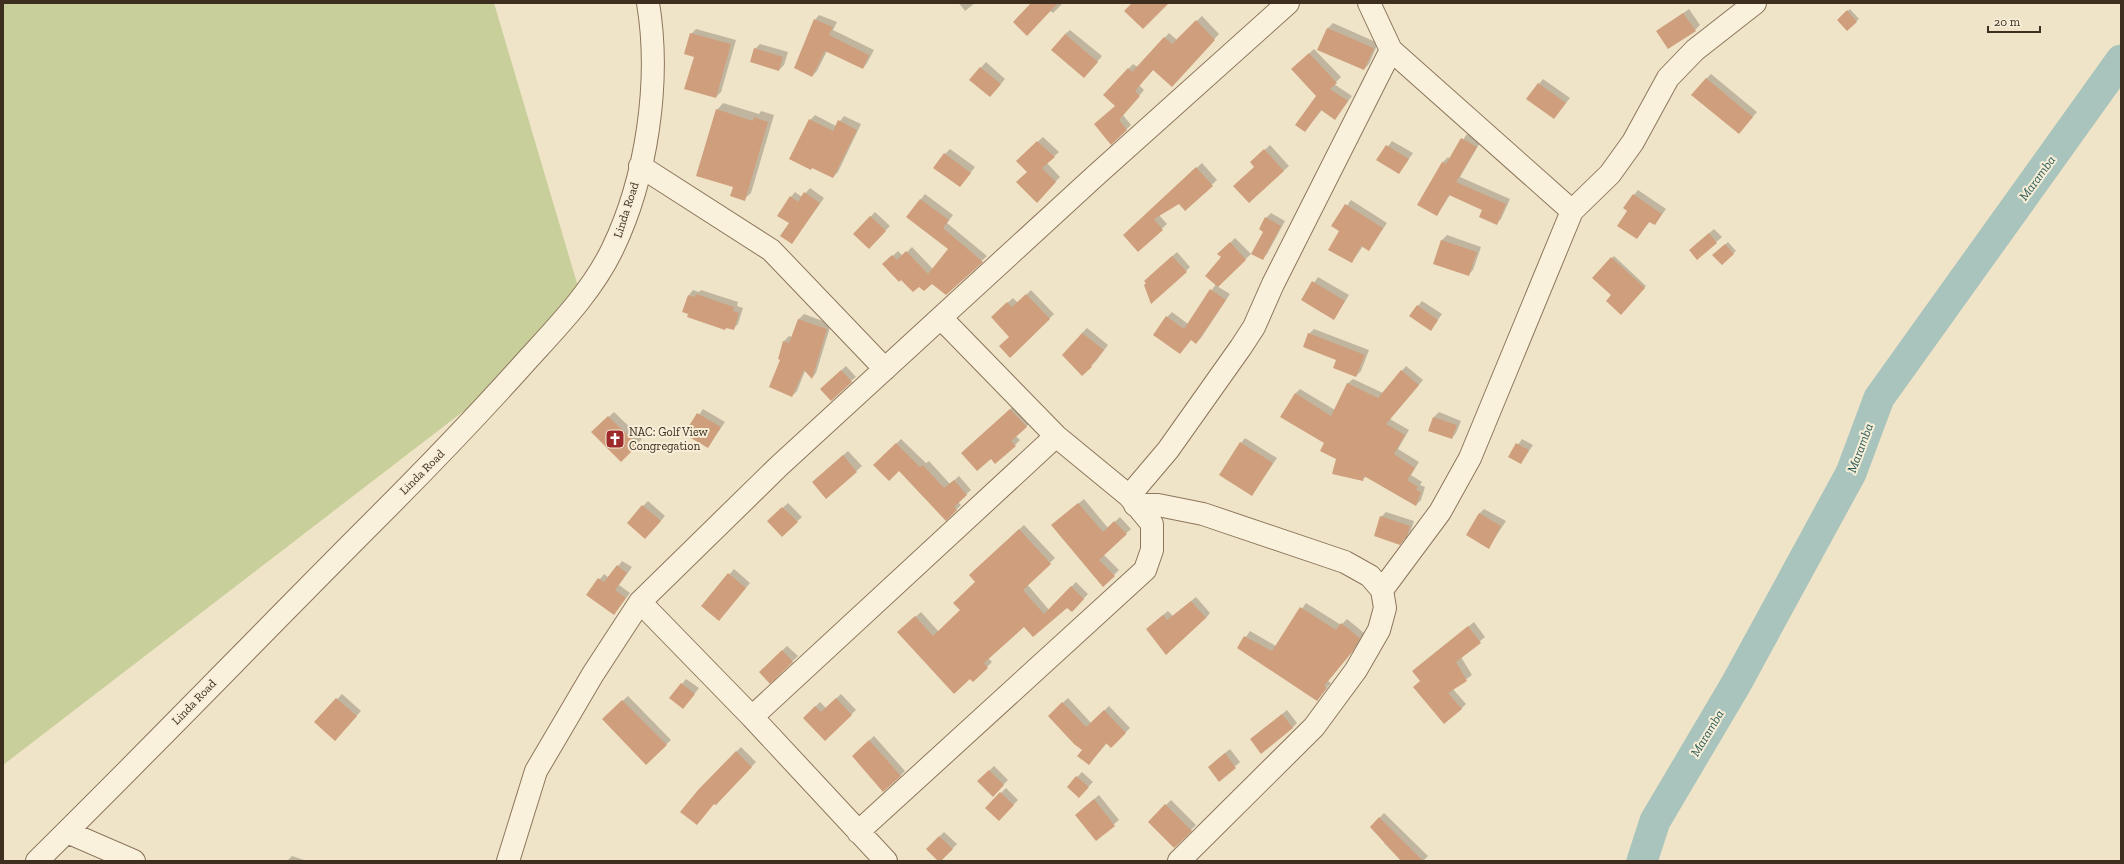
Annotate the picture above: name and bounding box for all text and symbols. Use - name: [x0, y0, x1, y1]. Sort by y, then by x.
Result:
- scale bar: [1988, 8, 2040, 34]
- text: 20 m: [1994, 15, 2021, 29]
- water label: Maramba: [2016, 153, 2058, 203]
- street label: Linda Road: [610, 180, 642, 240]
- water label: Maramba: [1844, 421, 1876, 475]
- place label: NAC: Golf View Congregation: [629, 425, 708, 453]
- church icon: NAC: Golf View Congregation: [604, 428, 626, 450]
- street label: Linda Road: [397, 446, 448, 497]
- street label: Linda Road: [169, 676, 219, 728]
- water label: Maramba: [1687, 707, 1727, 759]

